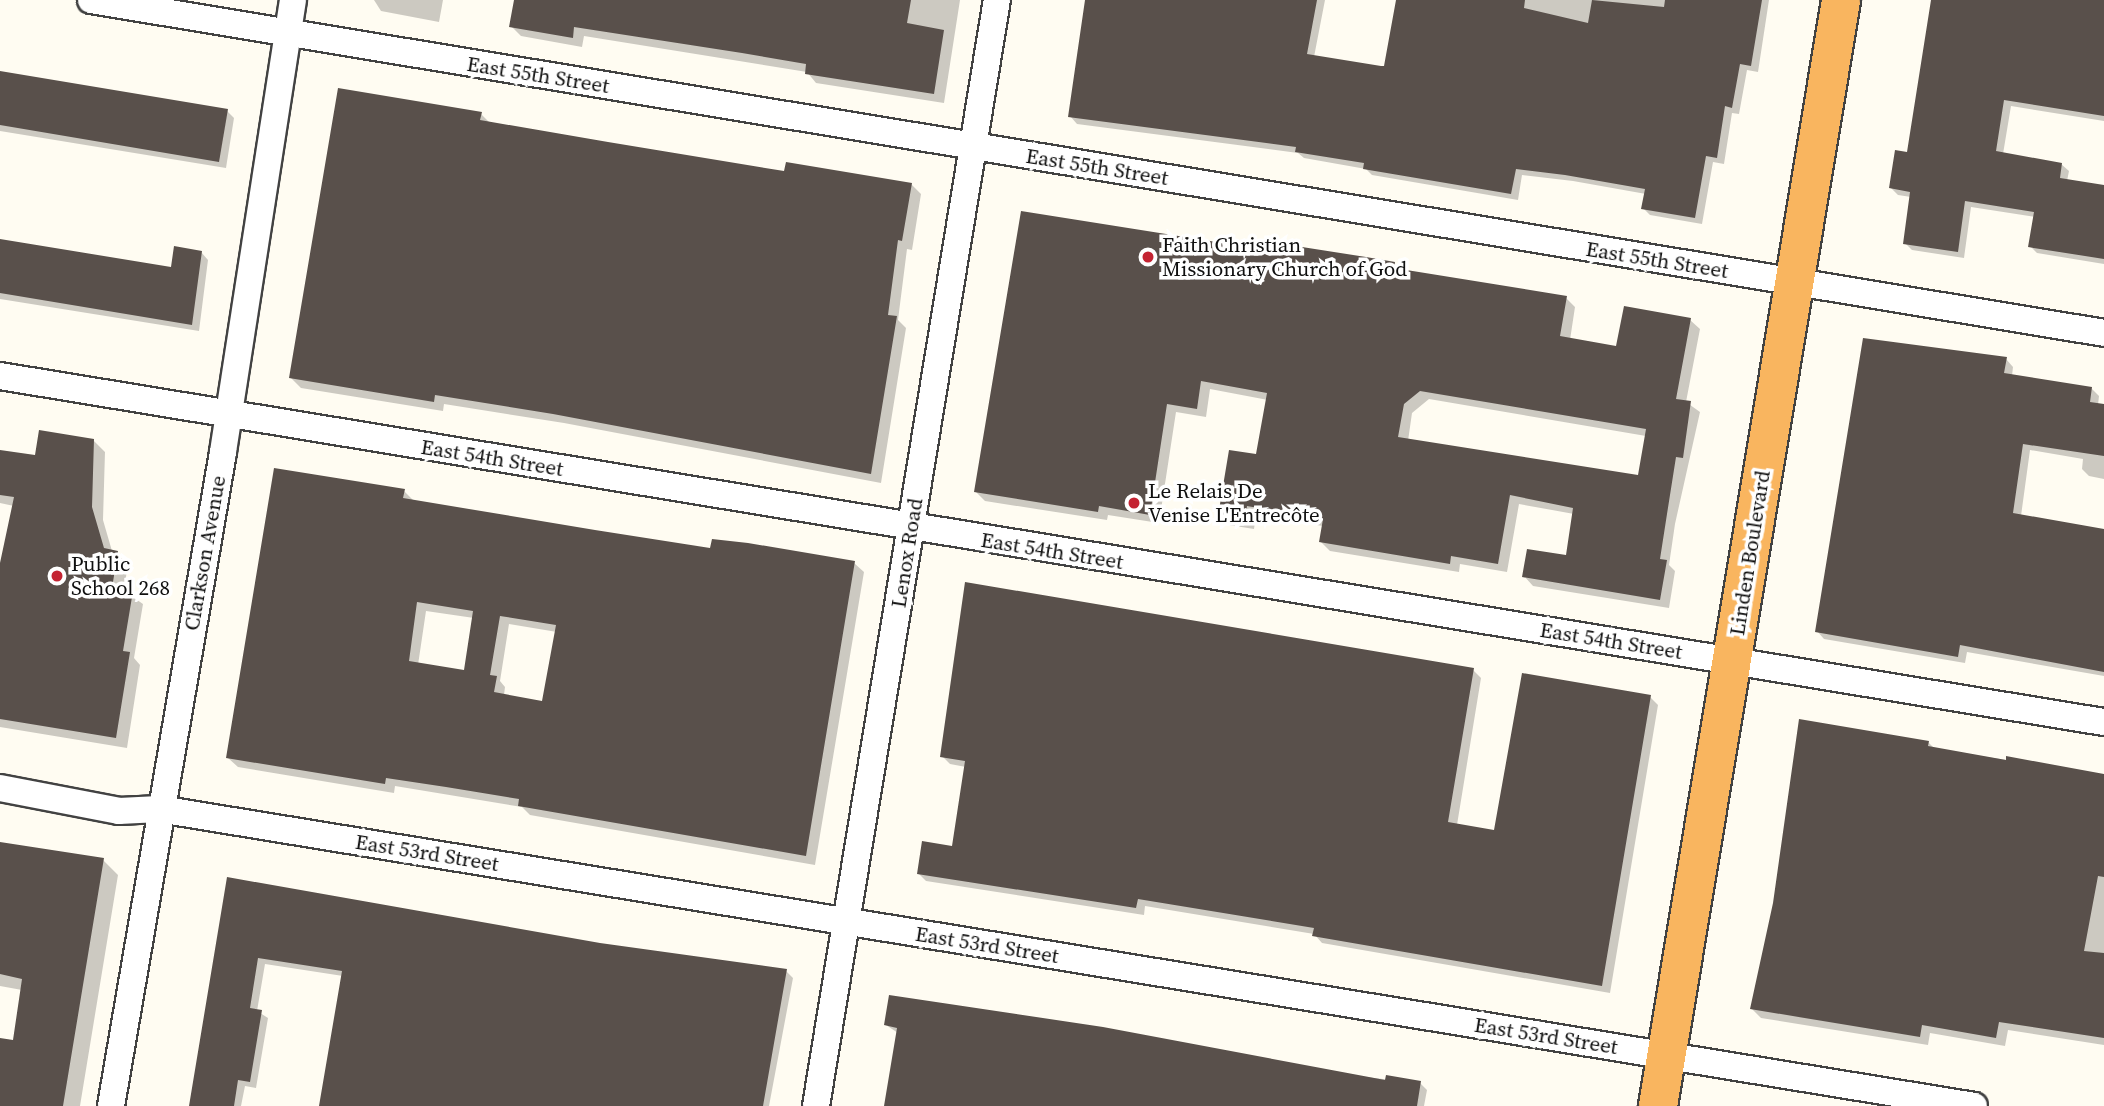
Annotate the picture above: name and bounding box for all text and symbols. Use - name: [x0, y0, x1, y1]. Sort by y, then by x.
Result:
- street label: East 55th Street: [465, 51, 611, 99]
- street label: East 55th Street: [1024, 143, 1170, 191]
- place label: Faith Christian Missionary Church of God: [1162, 232, 1407, 282]
- street label: East 55th Street: [1584, 236, 1730, 284]
- marker: Faith Christian Missionary Church of God: [1140, 249, 1156, 265]
- street label: East 54th Street: [419, 434, 565, 482]
- street label: Linden Boulevard: [1725, 469, 1775, 637]
- street label: Clarkson Avenue: [179, 473, 231, 633]
- place label: Le Relais De Venise L'Entrecôte: [1148, 478, 1320, 528]
- marker: Le Relais De Venise L'Entrecôte: [1126, 495, 1142, 511]
- street label: Lenox Road: [886, 496, 928, 610]
- street label: East 54th Street: [979, 527, 1125, 575]
- place label: Public School 268: [71, 551, 170, 601]
- marker: Public School 268: [49, 568, 65, 584]
- street label: East 54th Street: [1538, 617, 1684, 665]
- street label: East 53rd Street: [353, 829, 501, 877]
- street label: East 53rd Street: [913, 921, 1061, 969]
- street label: East 53rd Street: [1472, 1012, 1620, 1060]

